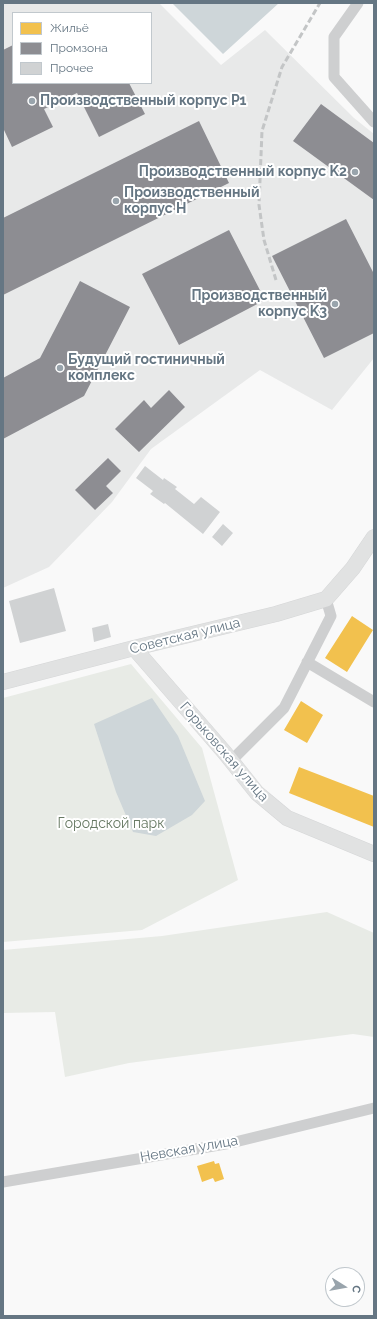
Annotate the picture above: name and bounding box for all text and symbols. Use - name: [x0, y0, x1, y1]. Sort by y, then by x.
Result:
- legend: [12, 12, 152, 84]
- text: Жильё: [50, 21, 89, 35]
- text: Промзона: [50, 41, 108, 55]
- text: Прочее: [50, 61, 93, 75]
- place label: Производственный корпус P1: [40, 93, 247, 109]
- marker: Производственный корпус P1: [27, 96, 37, 106]
- place label: Производственный корпус K2: [139, 164, 347, 180]
- marker: Производственный корпус K2: [350, 167, 360, 177]
- place label: Производственный корпус H: [124, 185, 260, 218]
- marker: Производственный корпус H: [111, 196, 121, 206]
- place label: Производственный корпус K3: [191, 288, 327, 320]
- marker: Производственный корпус K3: [330, 299, 340, 309]
- place label: Будущий гостиничный комплекс: [68, 352, 225, 384]
- marker: Будущий гостиничный комплекс: [55, 363, 65, 373]
- street label: Советская улица: [128, 614, 242, 658]
- street label: Горьковская улица: [176, 699, 272, 805]
- park label: Городской парк: [58, 816, 164, 832]
- street label: Невская улица: [139, 1132, 239, 1166]
- north arrow: [325, 1267, 365, 1307]
- text: С: [349, 1284, 363, 1294]

